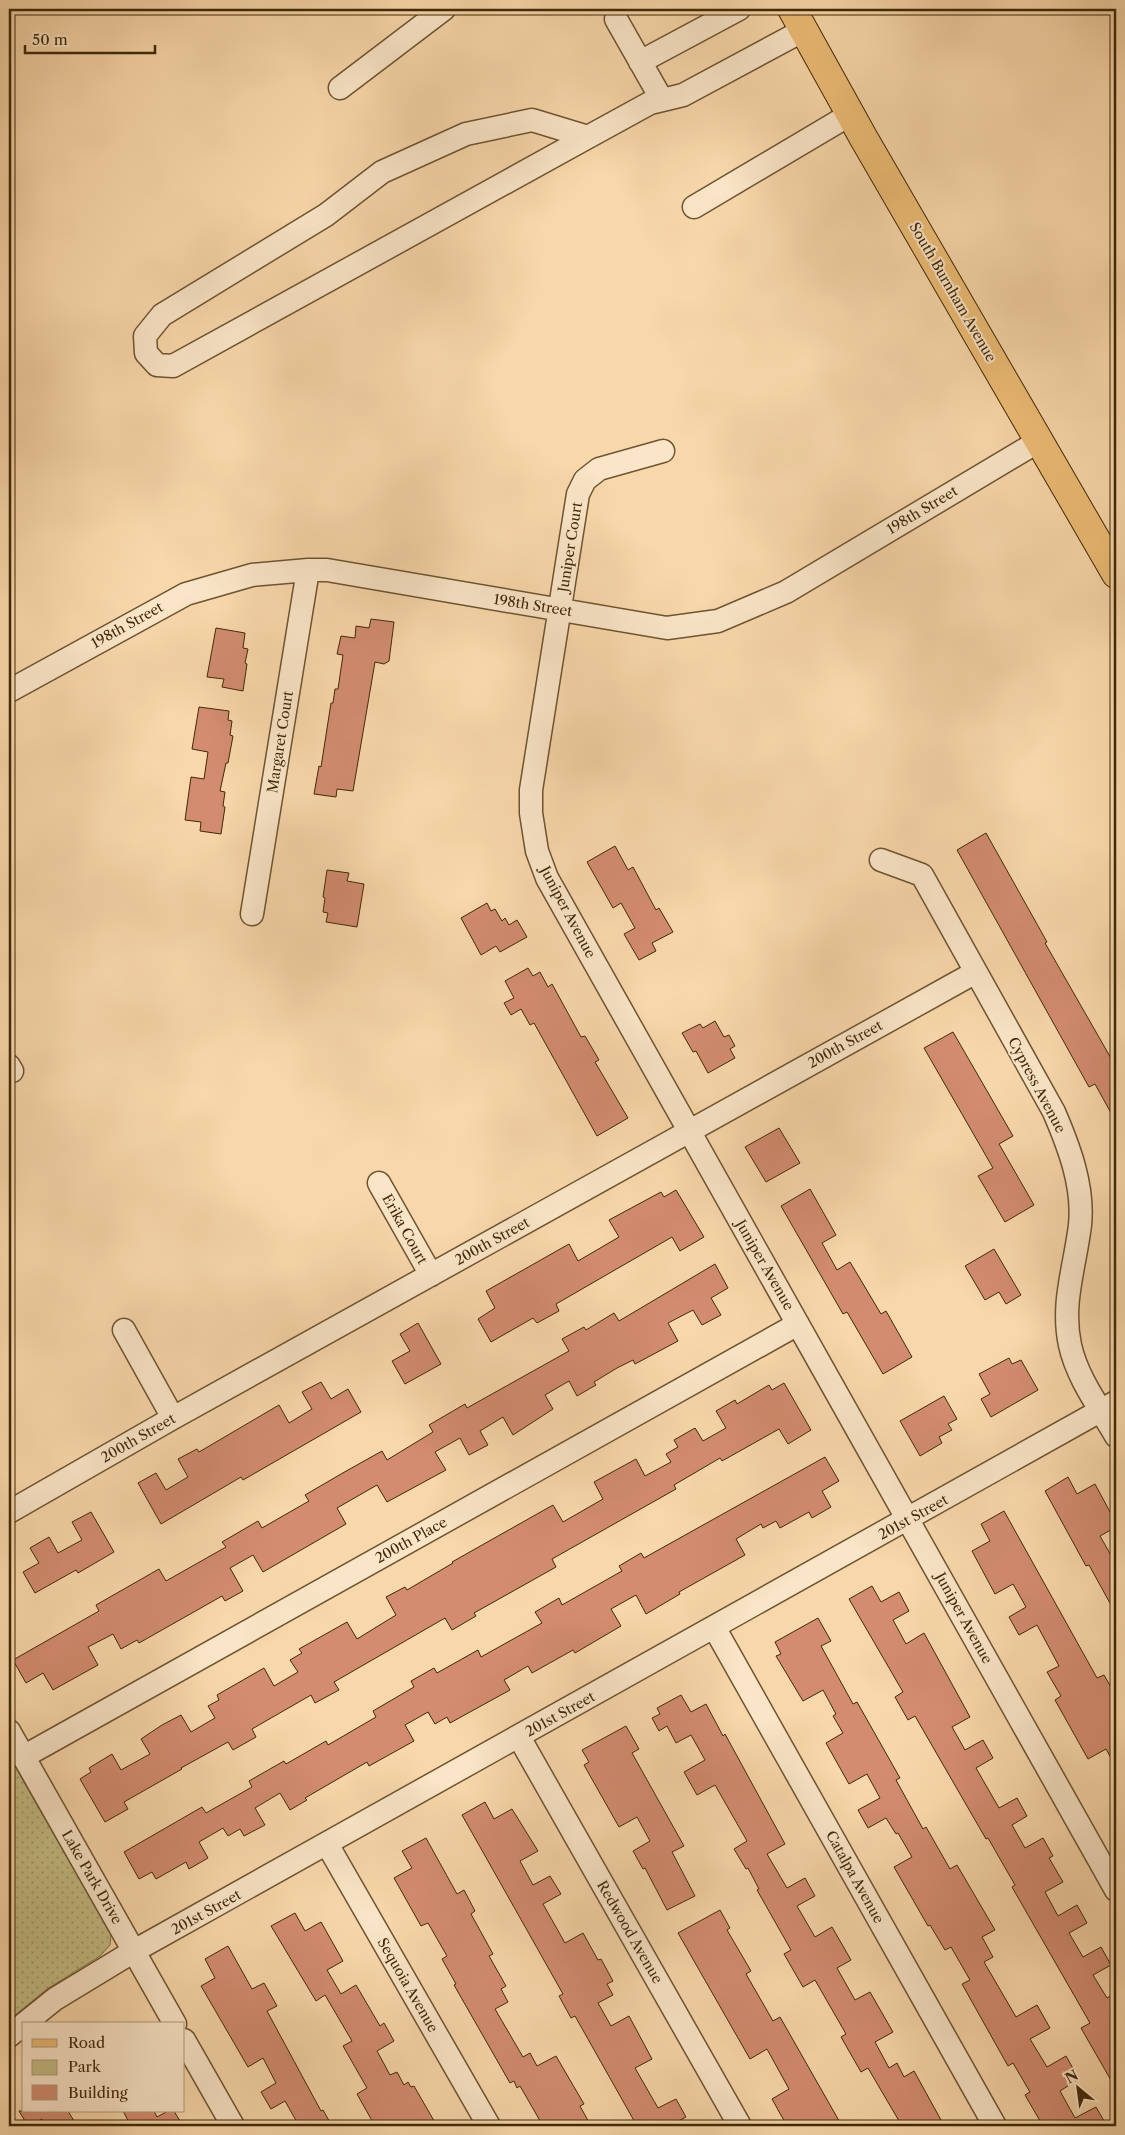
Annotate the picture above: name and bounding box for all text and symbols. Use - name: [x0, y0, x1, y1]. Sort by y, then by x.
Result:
- scale bar: [25, 22, 155, 54]
- text: 50 m: [32, 30, 68, 49]
- street label: South Burnham Avenue: [906, 219, 1000, 365]
- street label: 198th Street: [883, 482, 961, 538]
- street label: Juniper Court: [554, 501, 586, 595]
- street label: 198th Street: [492, 590, 574, 620]
- street label: 198th Street: [88, 598, 166, 652]
- street label: Margaret Court: [263, 690, 297, 794]
- street label: Juniper Avenue: [535, 861, 600, 961]
- street label: 200th Street: [804, 1016, 886, 1072]
- street label: Cypress Avenue: [1004, 1034, 1070, 1136]
- street label: Erika Court: [378, 1191, 432, 1267]
- street label: 200th Street: [451, 1213, 533, 1269]
- street label: Juniper Avenue: [731, 1215, 798, 1314]
- street label: 200th Street: [98, 1409, 178, 1467]
- street label: 201st Street: [875, 1490, 951, 1544]
- street label: 200th Place: [372, 1513, 450, 1567]
- street label: Juniper Avenue: [931, 1568, 997, 1667]
- street label: 201st Street: [522, 1687, 598, 1741]
- street label: Lake Park Drive: [58, 1827, 126, 1927]
- street label: Catalpa Avenue: [822, 1827, 888, 1927]
- street label: Redwood Avenue: [593, 1877, 667, 1987]
- street label: 201st Street: [168, 1885, 244, 1939]
- street label: Sequoia Avenue: [374, 1934, 442, 2036]
- legend: [22, 2022, 185, 2112]
- text: Road: [68, 2033, 105, 2052]
- text: Park: [68, 2057, 102, 2076]
- north arrow: [1052, 2062, 1102, 2112]
- text: N: [1062, 2066, 1081, 2087]
- text: Building: [68, 2083, 128, 2102]

